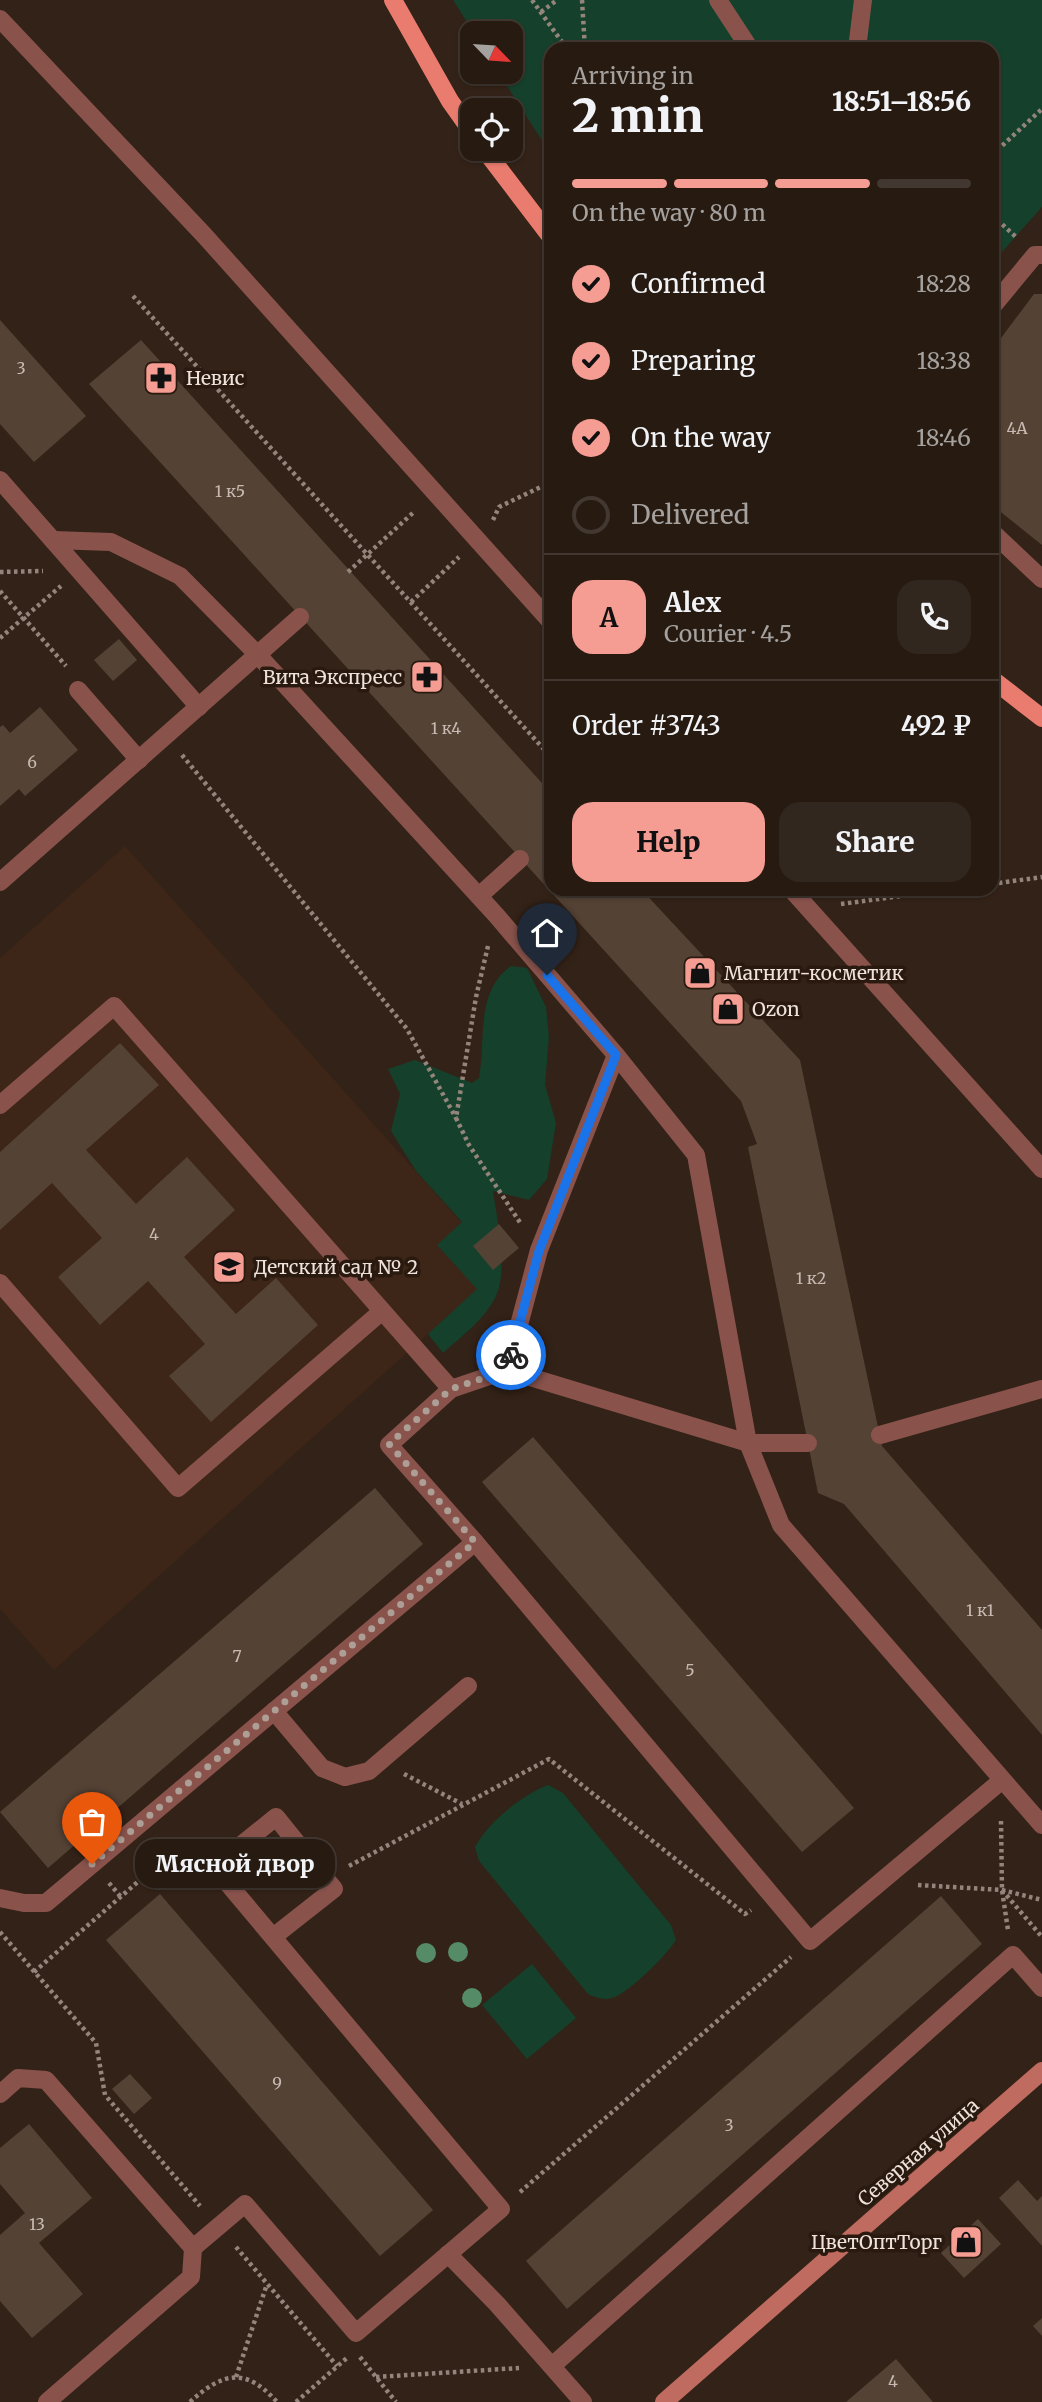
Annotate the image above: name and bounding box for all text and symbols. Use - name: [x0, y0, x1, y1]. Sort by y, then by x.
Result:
- north arrow: [460, 21, 523, 84]
- map controls: [460, 21, 523, 161]
- text: Arriving in: [572, 61, 694, 90]
- text: 18:51–18:56: [832, 85, 971, 118]
- text: 2 min: [572, 87, 704, 145]
- button: locate: [460, 98, 523, 161]
- text: On the way · 80 m: [572, 198, 766, 227]
- icon: check: [572, 265, 610, 303]
- text: Confirmed: [631, 267, 766, 300]
- text: 18:28: [916, 269, 971, 298]
- icon: check: [572, 342, 610, 380]
- text: Preparing: [631, 344, 755, 377]
- text: 18:38: [917, 346, 971, 375]
- house number: 3: [16, 358, 26, 378]
- pharmacy icon: Невис: [142, 359, 180, 397]
- place label: Невис: [186, 366, 244, 390]
- house number: 4А: [1007, 418, 1028, 438]
- icon: check: [572, 419, 610, 457]
- text: On the way: [631, 421, 771, 454]
- text: 18:46: [916, 423, 971, 452]
- house number: 1 к5: [215, 481, 245, 501]
- text: Delivered: [631, 498, 750, 531]
- button: phone: [897, 580, 971, 654]
- text: Alex: [664, 586, 721, 619]
- text: A: [600, 601, 618, 634]
- text: Courier · 4.5: [664, 619, 792, 648]
- pharmacy icon: Вита Экспресс: [408, 658, 446, 696]
- place label: Вита Экспресс: [263, 665, 402, 689]
- text: Order #3743: [572, 709, 721, 742]
- text: 492 ₽: [901, 709, 971, 742]
- house number: 1 к4: [431, 718, 461, 738]
- house number: 6: [27, 752, 37, 772]
- button: Help: [572, 802, 765, 882]
- button: Share: [779, 802, 971, 882]
- pin: [517, 903, 577, 975]
- icon: home: [528, 914, 566, 952]
- shop icon: Магнит-косметик: [681, 954, 719, 992]
- place label: Магнит-косметик: [724, 961, 904, 985]
- shop icon: Ozon: [709, 990, 747, 1028]
- place label: Ozon: [752, 997, 800, 1021]
- house number: 4: [149, 1224, 159, 1244]
- school or university icon: Детский сад № 2: [210, 1248, 248, 1286]
- place label: Детский сад № 2: [254, 1255, 418, 1279]
- house number: 1 к2: [796, 1268, 826, 1288]
- courier: [476, 1320, 546, 1390]
- icon: bike: [492, 1336, 530, 1374]
- house number: 1 к1: [966, 1600, 994, 1620]
- house number: 7: [232, 1646, 242, 1666]
- house number: 5: [685, 1660, 695, 1680]
- pin: [62, 1792, 122, 1864]
- icon: bag: [73, 1803, 111, 1841]
- callout: Мясной двор: [134, 1840, 334, 1888]
- text: Мясной двор: [155, 1849, 315, 1878]
- house number: 9: [272, 2073, 282, 2093]
- street label: Северная улица: [853, 2093, 983, 2211]
- house number: 3: [724, 2115, 734, 2135]
- house number: 13: [29, 2214, 45, 2234]
- shop icon: ЦветОптТорг: [947, 2223, 985, 2261]
- place label: ЦветОптТорг: [811, 2230, 942, 2254]
- house number: 4: [888, 2371, 898, 2391]

